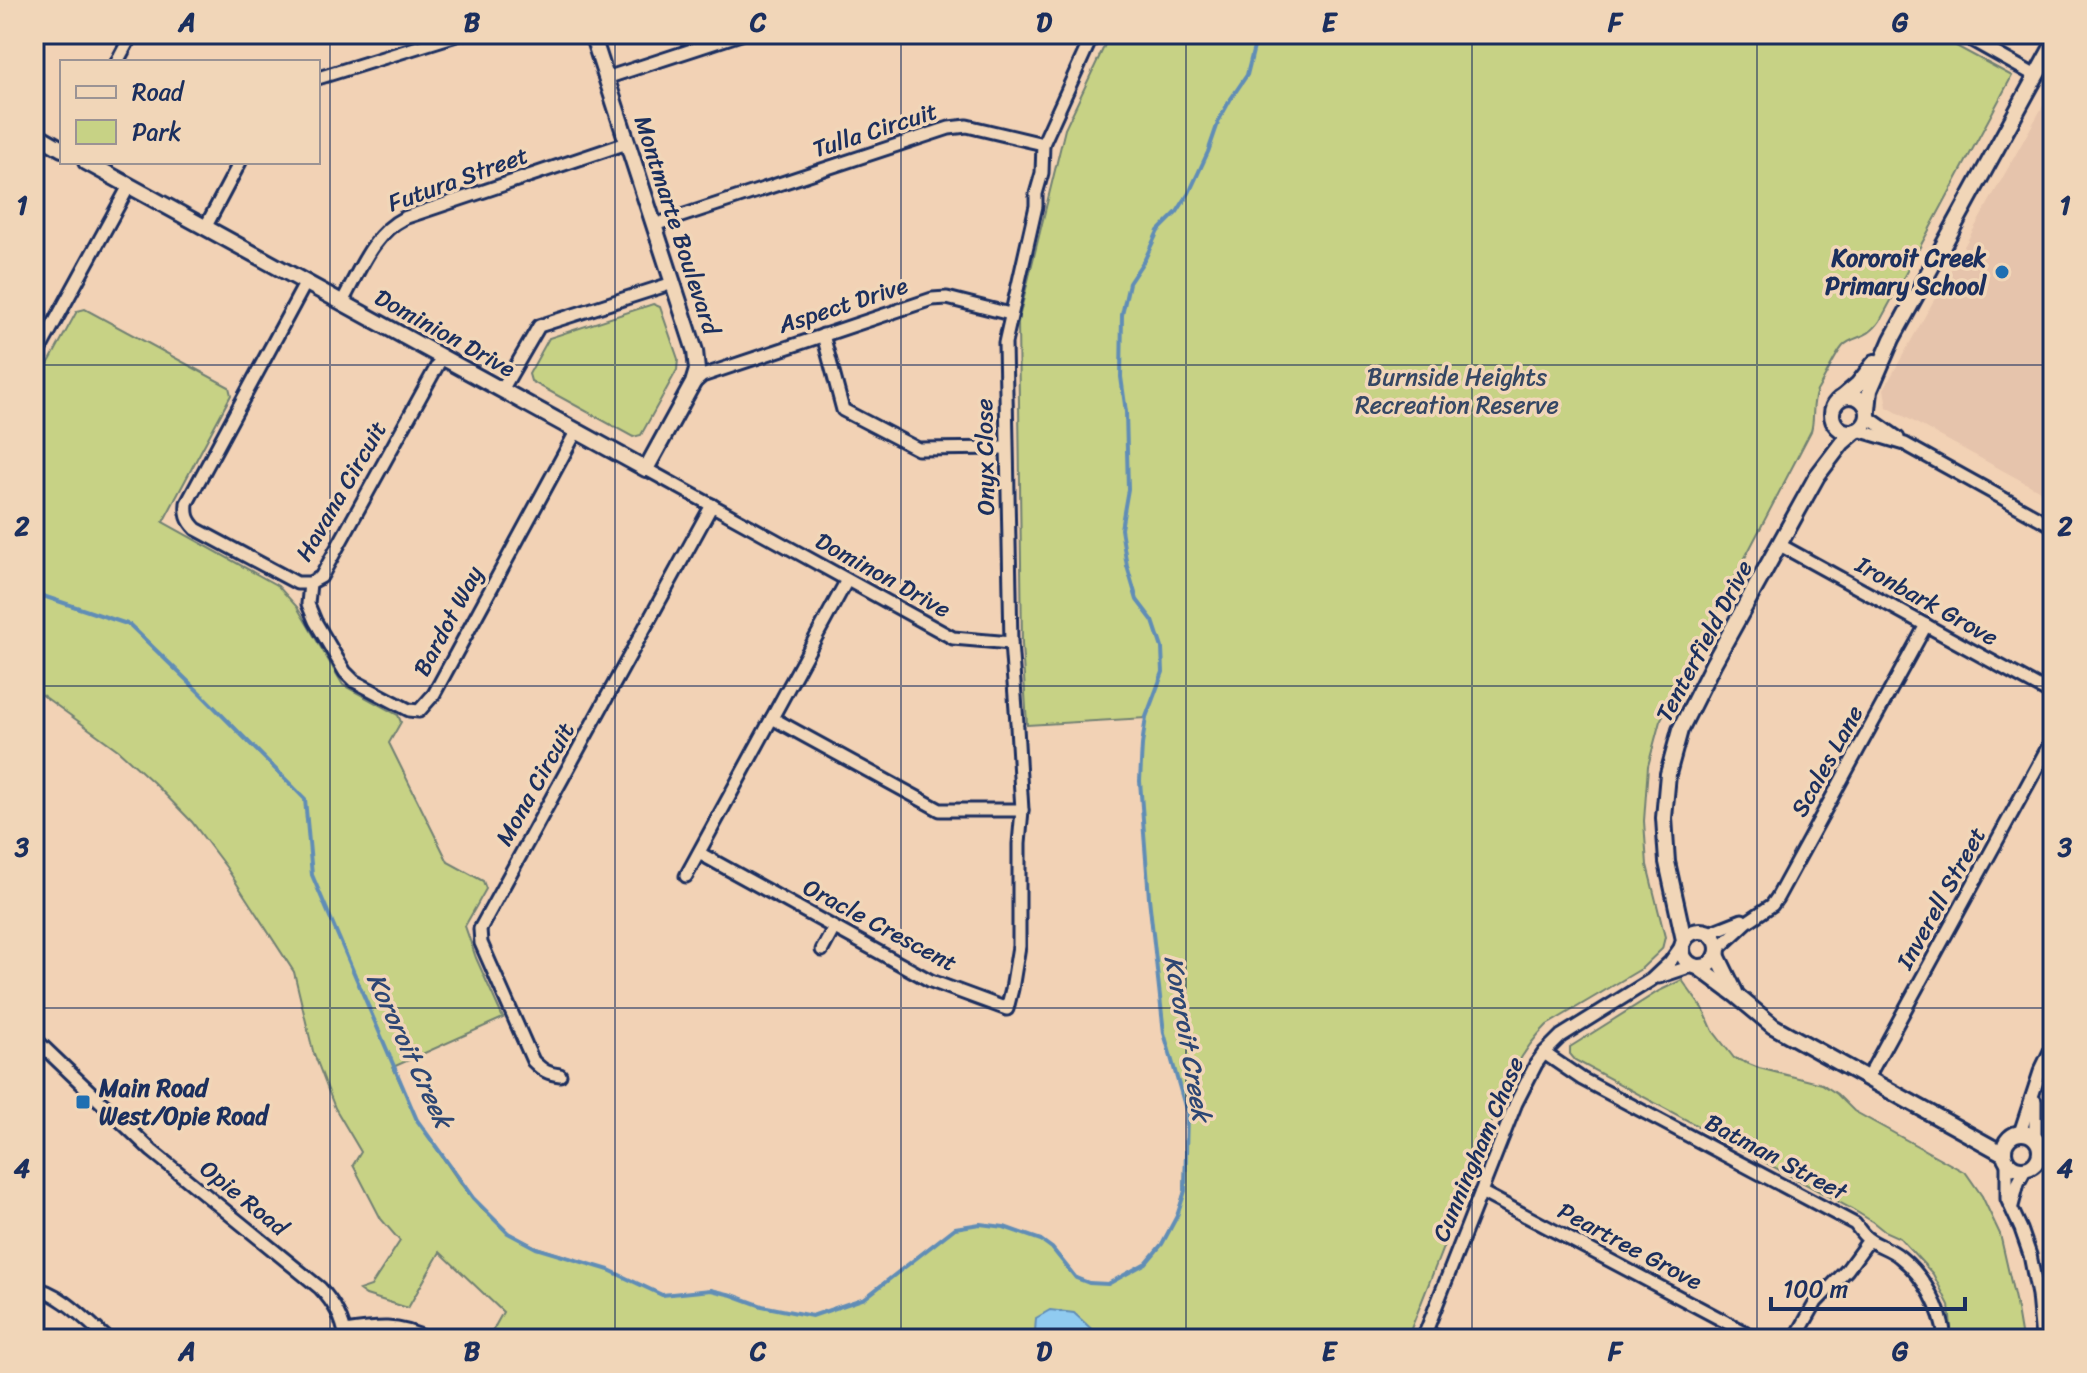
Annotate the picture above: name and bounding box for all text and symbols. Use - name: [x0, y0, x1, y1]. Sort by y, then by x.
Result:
- text: A: [177, 0, 196, 45]
- text: B: [464, 0, 481, 45]
- text: C: [749, 0, 767, 45]
- text: D: [1036, 0, 1052, 45]
- text: E: [1322, 0, 1339, 45]
- text: F: [1607, 0, 1624, 45]
- text: G: [1892, 0, 1909, 45]
- legend: [60, 60, 320, 164]
- text: Road: [132, 71, 186, 113]
- street label: Tulla Circuit: [807, 90, 943, 170]
- street label: Montmarte Boulevard: [622, 110, 733, 341]
- text: Park: [132, 111, 181, 153]
- street label: Futura Street: [382, 134, 534, 224]
- text: 1: [16, 182, 28, 228]
- text: 1: [2059, 182, 2071, 228]
- place label: Kororoit Creek Primary School: [1825, 237, 1987, 307]
- marker: Kororoit Creek Primary School: [1993, 263, 2011, 281]
- street label: Aspect Drive: [772, 264, 914, 346]
- street label: Dominion Drive: [367, 277, 524, 389]
- park label: Burnside Heights Recreation Reserve: [1355, 356, 1559, 426]
- street label: Onyx Close: [963, 398, 1007, 516]
- street label: Havana Circuit: [284, 413, 398, 569]
- text: 2: [13, 503, 30, 549]
- text: 2: [2056, 503, 2073, 549]
- street label: Dominon Drive: [807, 520, 959, 630]
- street label: Ironbark Grove: [1847, 544, 2006, 658]
- street label: Tenterfield Drive: [1644, 552, 1764, 730]
- street label: Bardot Way: [401, 557, 495, 684]
- street label: Scales Lane: [1779, 697, 1875, 825]
- street label: Mona Circuit: [484, 714, 586, 854]
- street label: Inverell Street: [1884, 819, 1998, 978]
- text: 3: [14, 824, 30, 870]
- text: 3: [2057, 824, 2073, 870]
- street label: Oracle Crescent: [795, 867, 965, 983]
- water label: Kororoit Creek: [1151, 952, 1226, 1128]
- water label: Kororoit Creek: [354, 964, 468, 1138]
- street label: Cunningham Chase: [1420, 1050, 1536, 1248]
- place label: Main Road West/Opie Road: [98, 1067, 270, 1137]
- marker: Main Road West/Opie Road: [74, 1093, 92, 1111]
- street label: Batman Street: [1697, 1102, 1856, 1213]
- text: 4: [14, 1145, 30, 1191]
- text: 4: [2057, 1145, 2073, 1191]
- street label: Opie Road: [190, 1149, 300, 1249]
- street label: Peartree Grove: [1550, 1190, 1710, 1302]
- scale bar: [1771, 1261, 1965, 1311]
- text: 100 m: [1783, 1268, 1848, 1310]
- text: A: [177, 1328, 196, 1373]
- text: B: [464, 1328, 481, 1373]
- text: C: [749, 1328, 767, 1373]
- text: D: [1036, 1328, 1052, 1373]
- text: E: [1322, 1328, 1339, 1373]
- text: F: [1607, 1328, 1624, 1373]
- text: G: [1892, 1328, 1909, 1373]

